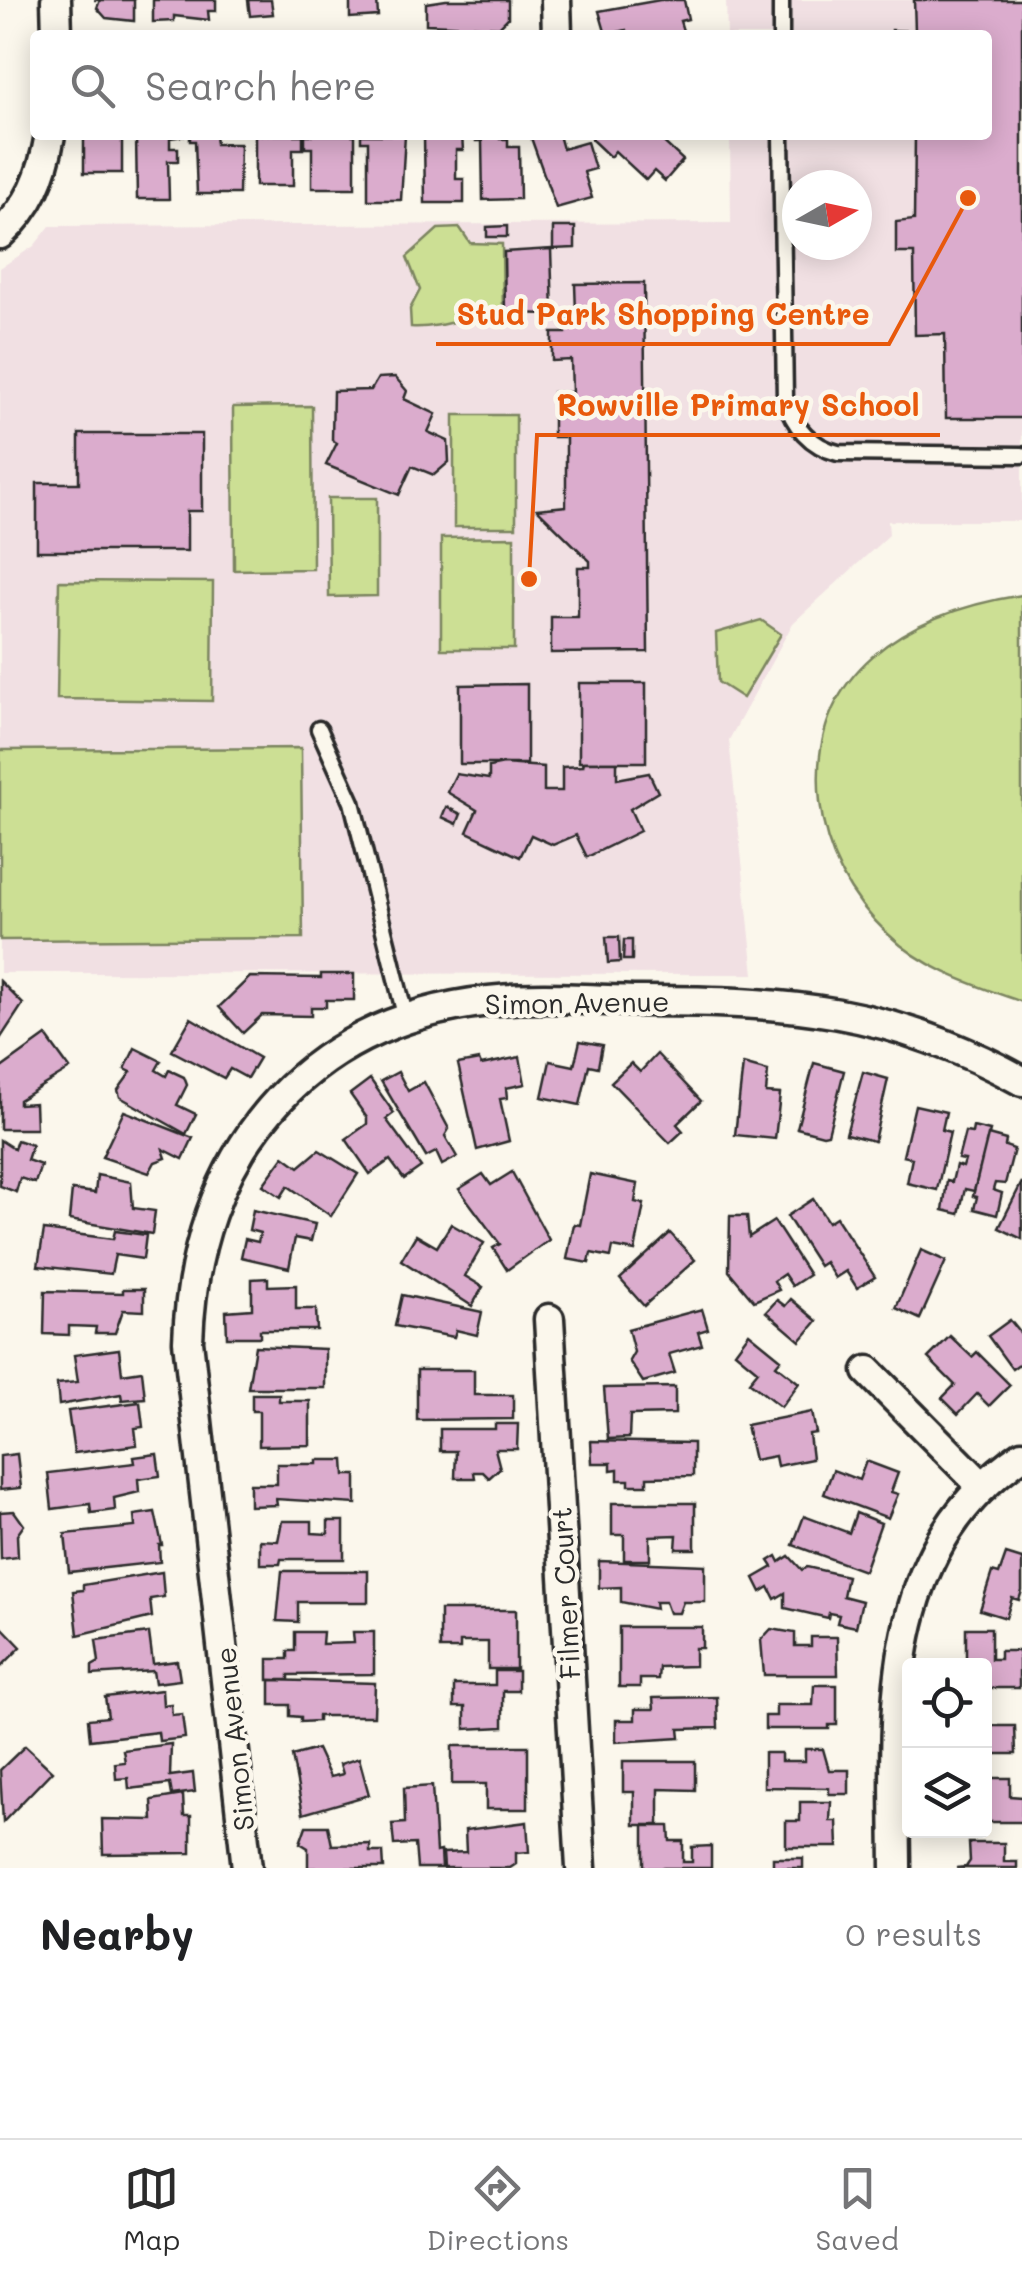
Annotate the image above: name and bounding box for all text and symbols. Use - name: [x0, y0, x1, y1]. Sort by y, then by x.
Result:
- search box: [30, 30, 992, 140]
- icon: search: [65, 58, 120, 113]
- text: Search here: [145, 60, 376, 110]
- north arrow: [782, 170, 872, 260]
- callout: Stud Park Shopping Centre: [436, 284, 889, 344]
- text: Stud Park Shopping Centre: [456, 293, 870, 333]
- callout: Rowville Primary School: [537, 375, 940, 435]
- text: Rowville Primary School: [556, 384, 920, 424]
- street label: Simon Avenue: [484, 982, 670, 1022]
- street label: Filmer Court: [543, 1506, 587, 1680]
- street label: Simon Avenue: [206, 1645, 262, 1833]
- map controls: [902, 1658, 992, 1838]
- button: locate: [902, 1658, 992, 1748]
- button: layers: [902, 1748, 992, 1838]
- text: Nearby: [40, 1906, 194, 1961]
- text: 0 results: [845, 1912, 982, 1954]
- tab: Map: [123, 2161, 180, 2257]
- tab: Directions: [427, 2161, 569, 2257]
- tab: Saved: [816, 2161, 899, 2257]

